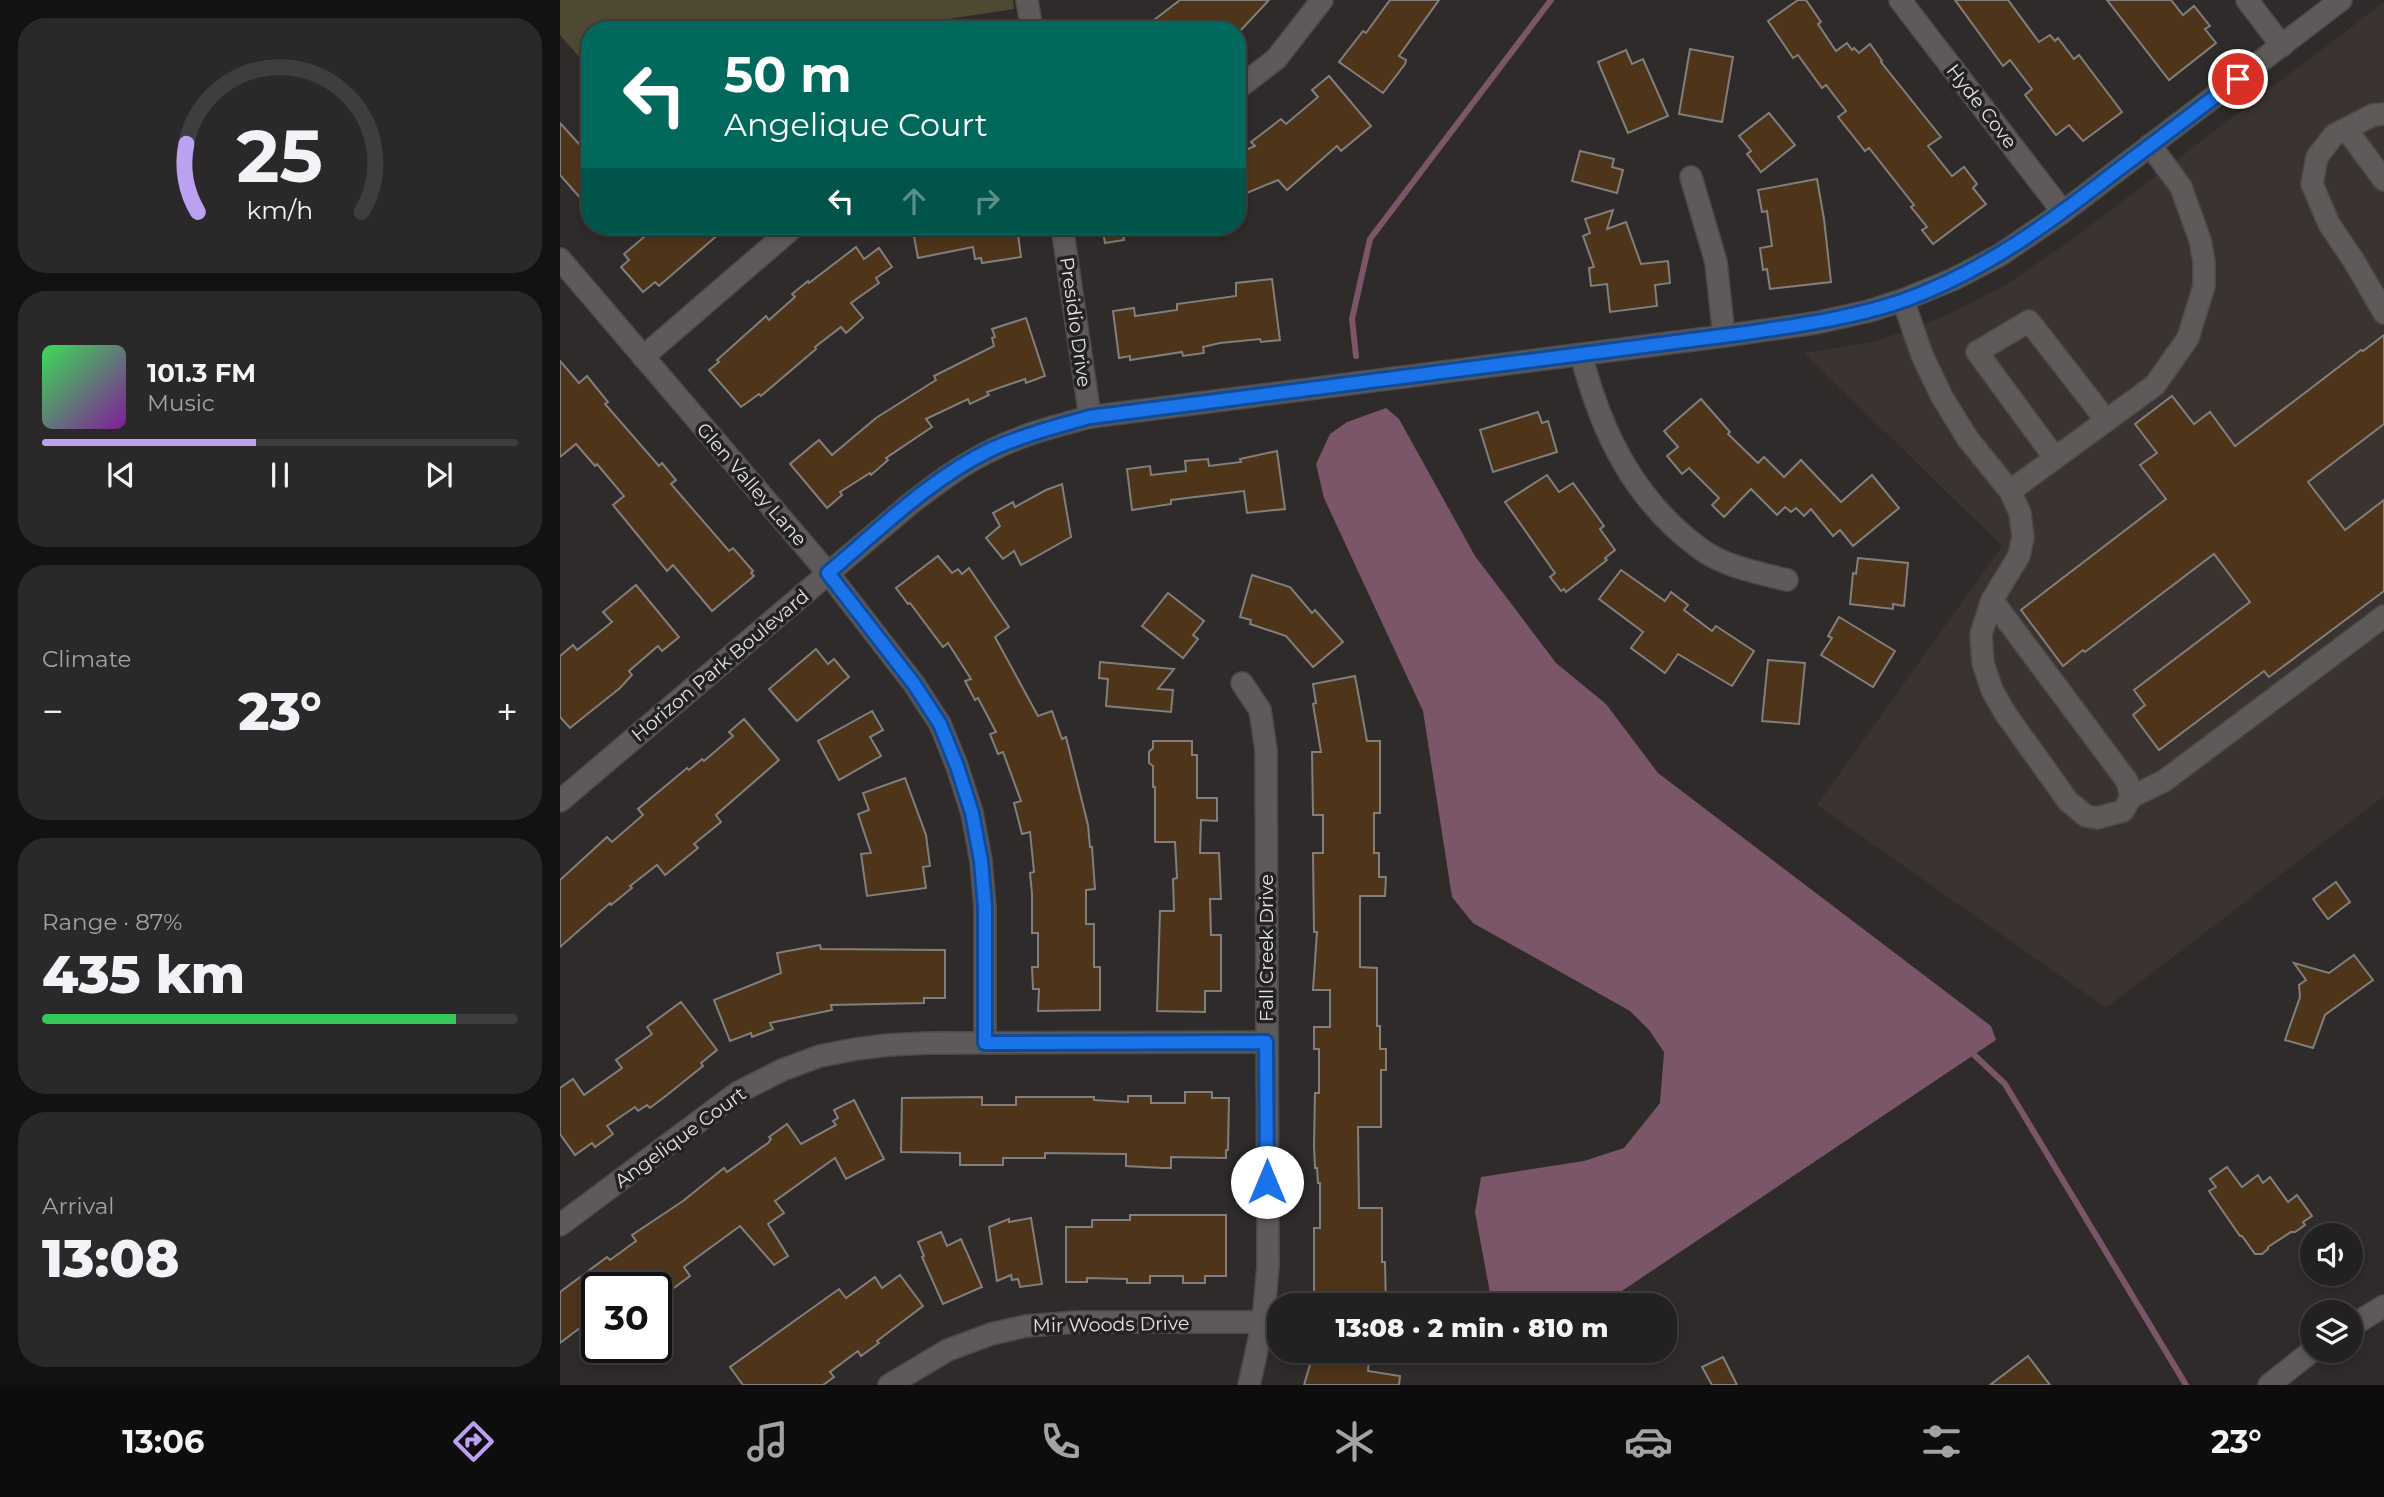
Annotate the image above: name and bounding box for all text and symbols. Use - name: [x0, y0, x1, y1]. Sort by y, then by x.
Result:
- text: 50 m: [724, 45, 852, 104]
- icon: left: [609, 49, 700, 140]
- pin: [2208, 49, 2268, 109]
- street label: Hyde Cove: [1941, 59, 2022, 153]
- icon: arrive: [2219, 60, 2257, 98]
- text: Angelique Court: [724, 105, 988, 144]
- text: 25: [237, 112, 323, 200]
- icon: left: [822, 182, 860, 220]
- icon: ahead: [895, 182, 933, 220]
- icon: right: [968, 182, 1006, 220]
- text: km/h: [247, 195, 313, 225]
- street label: Presidio Drive: [1055, 256, 1096, 389]
- text: 101.3 FM: [147, 357, 256, 389]
- text: Music: [147, 389, 215, 417]
- street label: Glen Valley Lane: [692, 418, 812, 551]
- icon: previous: [102, 456, 140, 494]
- icon: pause: [261, 456, 299, 494]
- icon: next: [420, 456, 458, 494]
- street label: Horizon Park Boulevard: [627, 584, 814, 746]
- text: Climate: [42, 645, 131, 673]
- text: 23°: [238, 680, 322, 743]
- text: −: [42, 688, 64, 735]
- text: +: [496, 688, 518, 735]
- street label: Fall Creek Drive: [1255, 874, 1278, 1022]
- text: Range · 87%: [42, 908, 182, 936]
- text: 435 km: [42, 943, 245, 1006]
- street label: Angelique Court: [610, 1082, 751, 1193]
- position arrow: [1230, 1145, 1304, 1219]
- text: Arrival: [42, 1192, 115, 1220]
- map controls: [2300, 1223, 2363, 1363]
- button: sound: [2300, 1223, 2363, 1286]
- text: 13:08: [42, 1227, 180, 1290]
- speed limit sign: 30: [581, 1272, 672, 1363]
- button: layers: [2300, 1300, 2363, 1363]
- street label: Mir Woods Drive: [1032, 1312, 1190, 1337]
- text: 13:08 · 2 min · 810 m: [1336, 1312, 1608, 1344]
- icon: directions: [449, 1417, 498, 1466]
- icon: music: [743, 1417, 792, 1466]
- icon: phone: [1036, 1417, 1085, 1466]
- icon: climate: [1330, 1417, 1379, 1466]
- icon: car: [1624, 1417, 1673, 1466]
- icon: filters: [1917, 1417, 1966, 1466]
- text: 13:06: [122, 1422, 204, 1461]
- text: 23°: [2211, 1422, 2262, 1461]

